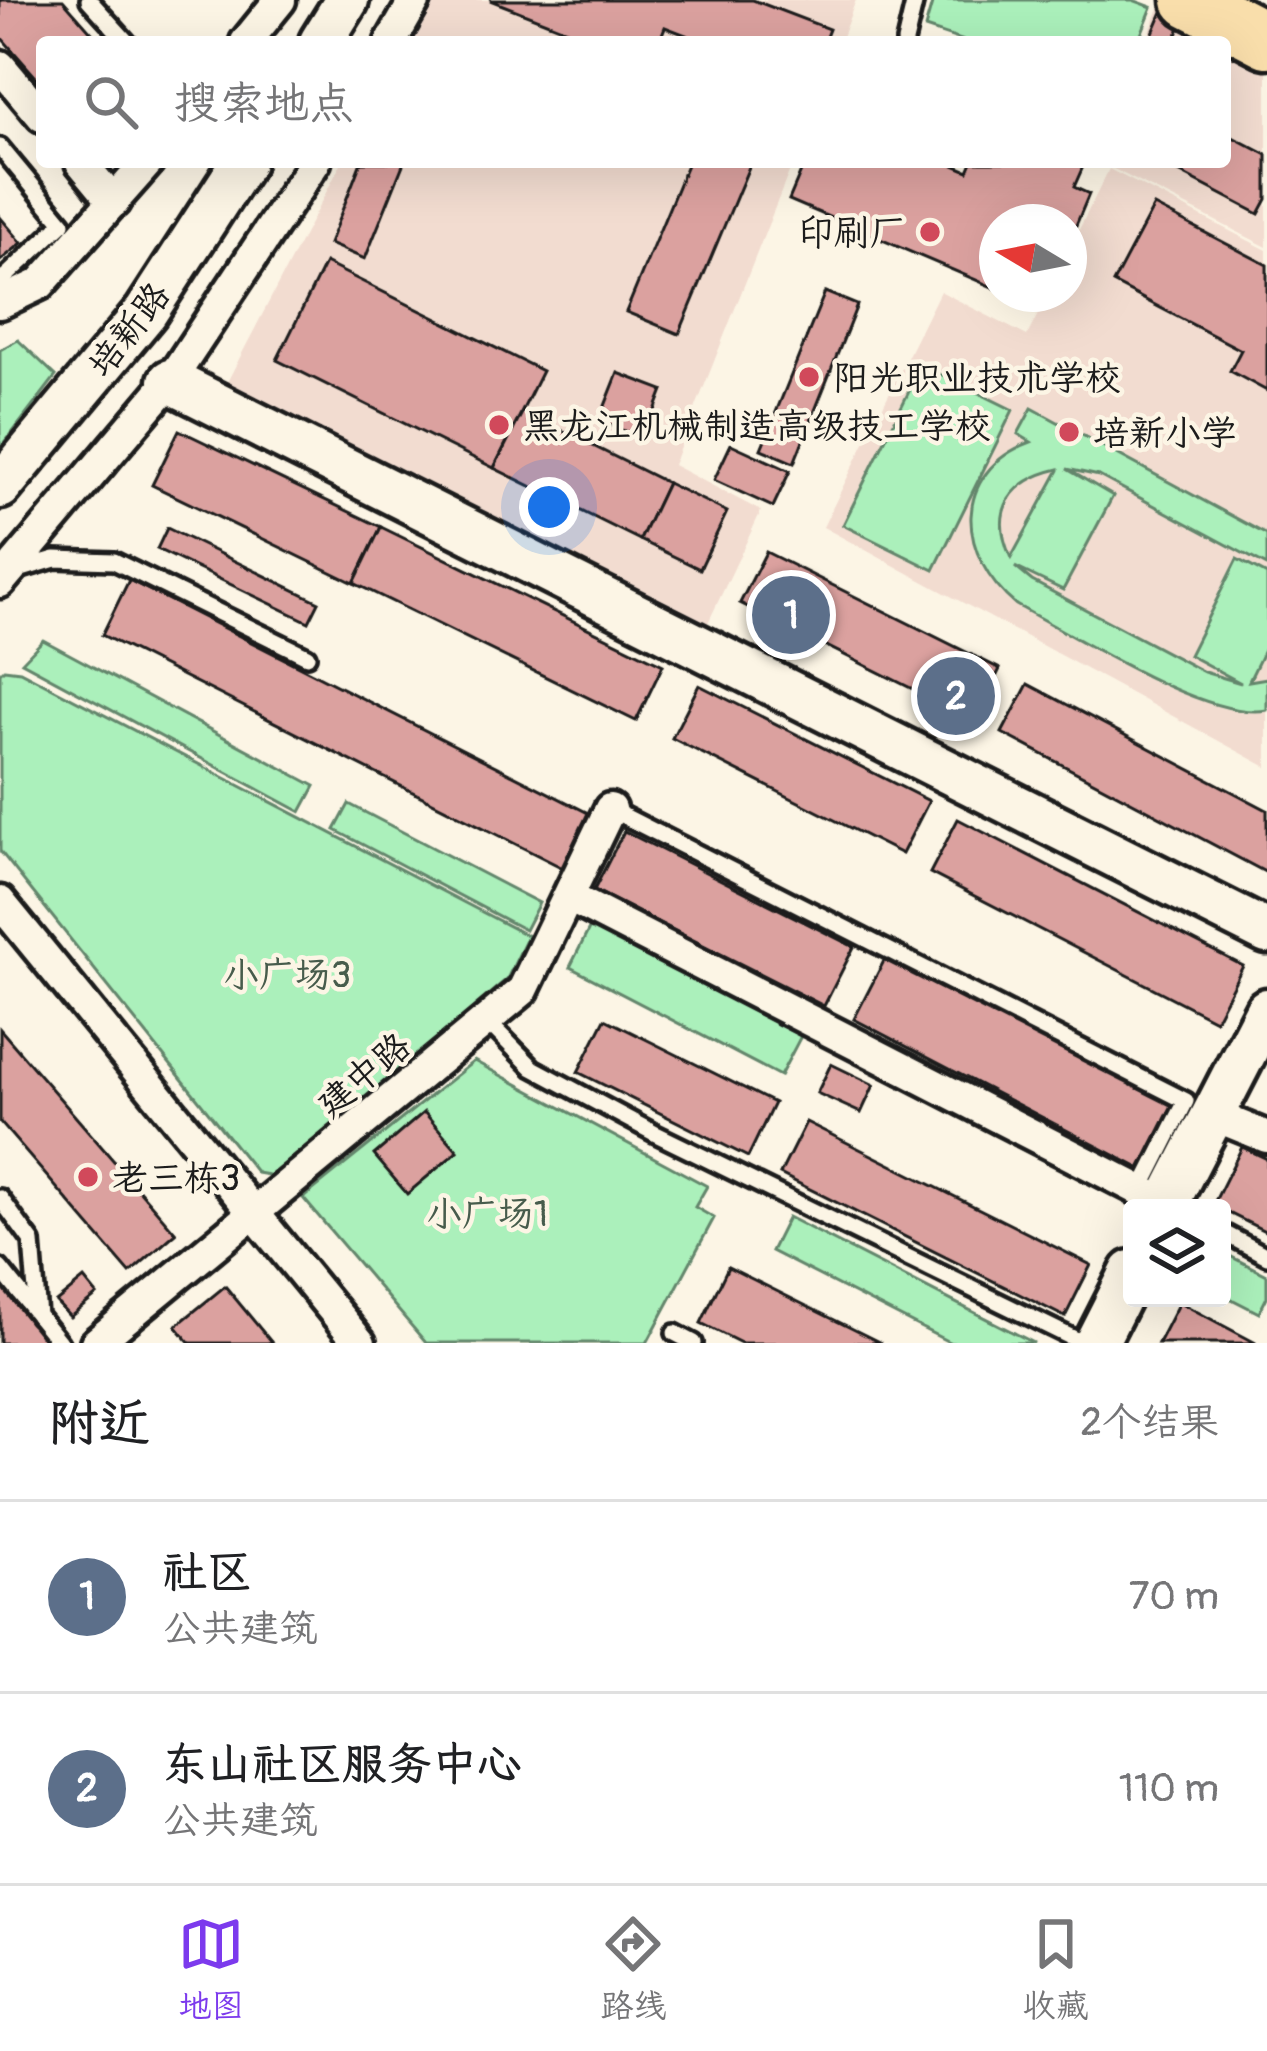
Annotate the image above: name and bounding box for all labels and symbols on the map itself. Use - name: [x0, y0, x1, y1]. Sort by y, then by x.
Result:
- north arrow: [979, 204, 1087, 312]
- place label: 印刷厂: [798, 211, 906, 256]
- marker: 印刷厂: [917, 219, 943, 245]
- street label: 培新路: [78, 274, 180, 386]
- place label: 阳光职业技术学校: [833, 356, 1121, 401]
- marker: 阳光职业技术学校: [796, 364, 822, 390]
- place label: 黑龙江机械制造高级技工学校: [523, 404, 991, 449]
- place label: 培新小学: [1093, 411, 1237, 456]
- marker: 黑龙江机械制造高级技工学校: [486, 412, 512, 438]
- marker: 培新小学: [1056, 419, 1082, 445]
- your location: [519, 477, 579, 537]
- pin: 1: [752, 570, 830, 660]
- pin: 2: [917, 651, 995, 741]
- park label: 小广场3: [223, 953, 351, 998]
- street label: 建中路: [308, 1023, 420, 1127]
- place label: 老三栋3: [112, 1156, 240, 1201]
- marker: 老三栋3: [75, 1164, 101, 1190]
- park label: 小广场1: [426, 1192, 548, 1237]

